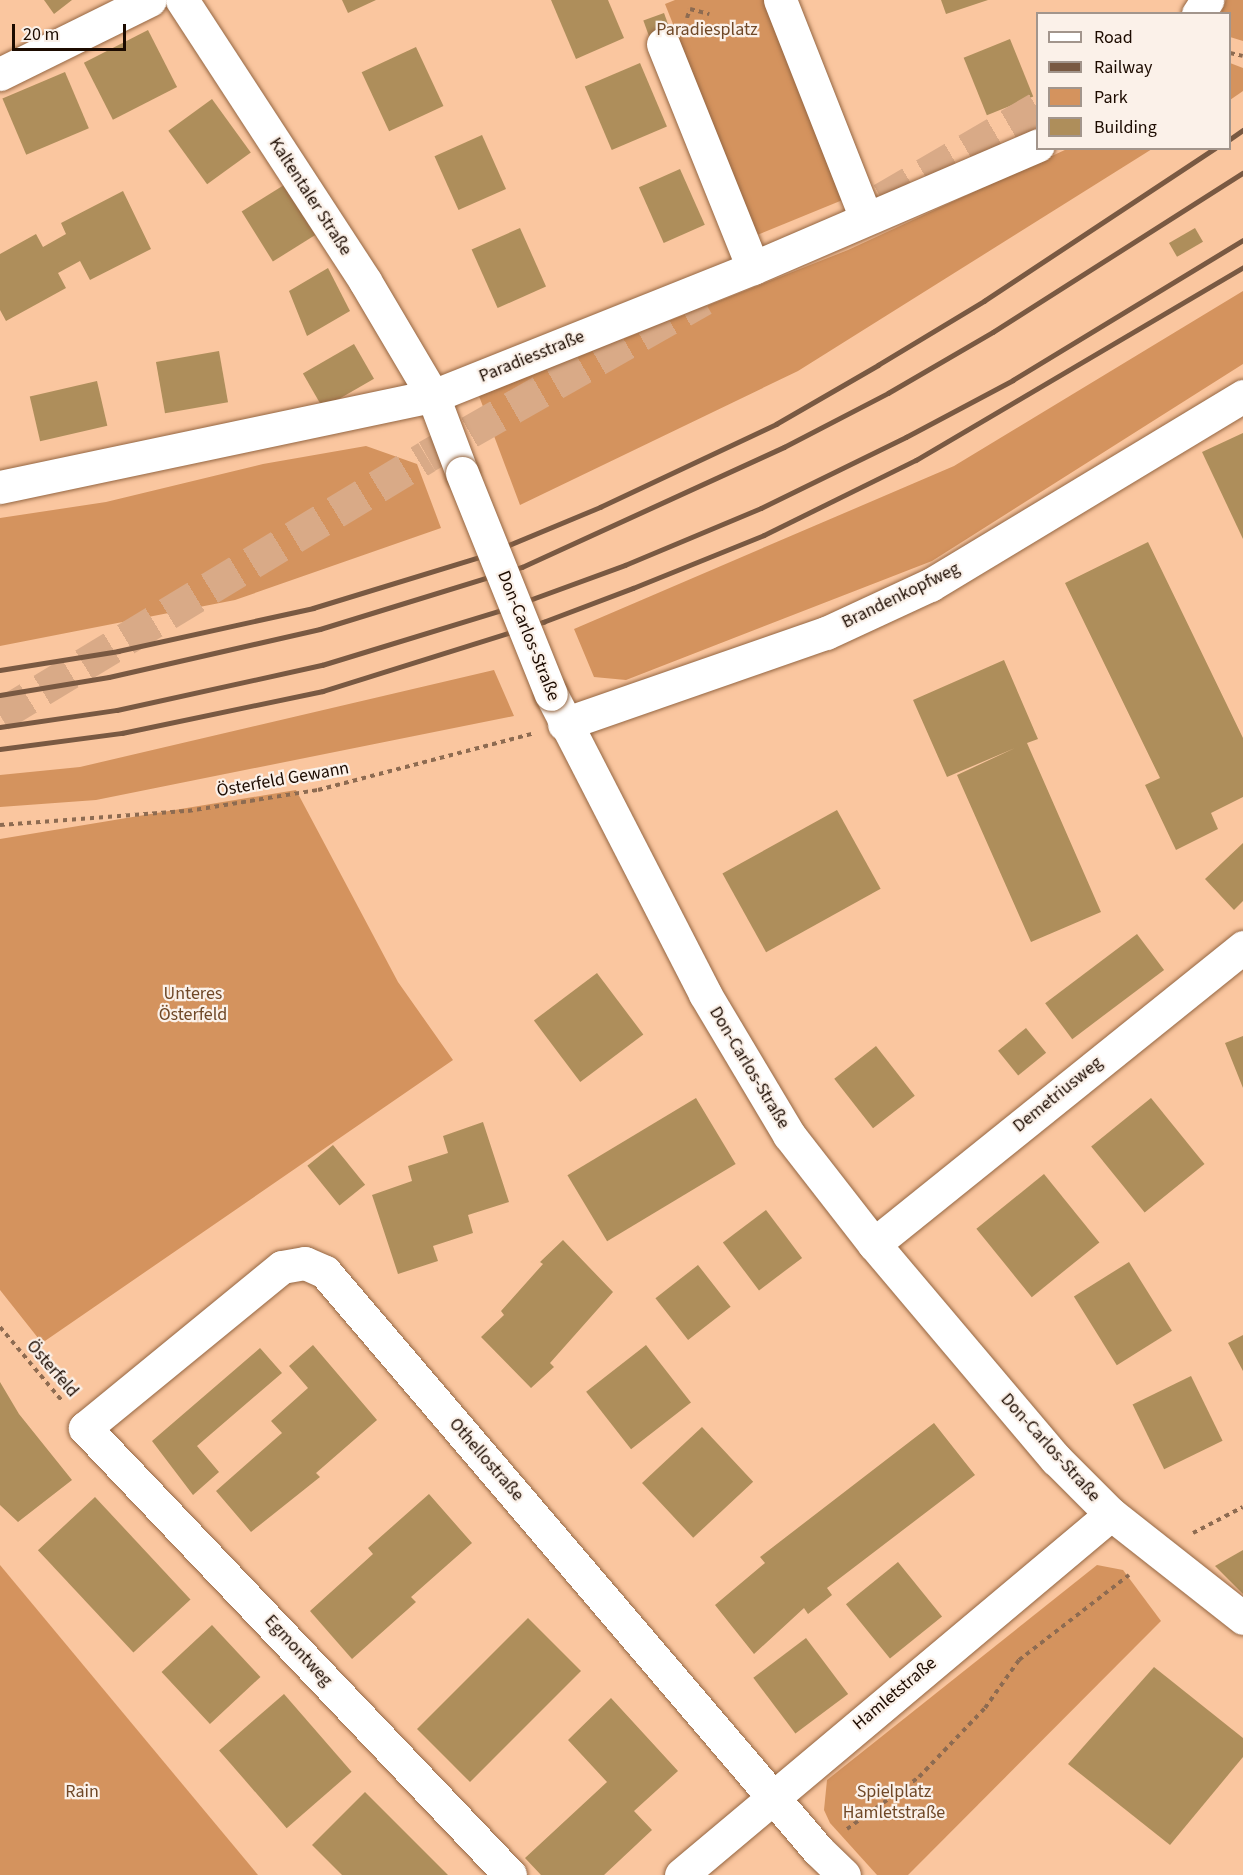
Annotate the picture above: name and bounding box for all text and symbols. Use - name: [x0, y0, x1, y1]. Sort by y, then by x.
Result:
- scale bar: [15, 12, 129, 50]
- legend: [1036, 12, 1231, 150]
- park label: Paradiesplatz: [656, 19, 758, 41]
- text: 20 m: [23, 22, 59, 47]
- text: Road: [1094, 25, 1133, 50]
- text: Railway: [1094, 55, 1153, 80]
- text: Park: [1094, 85, 1128, 110]
- text: Building: [1094, 115, 1157, 140]
- street label: Kaltentaler Straße: [264, 134, 356, 260]
- street label: Paradiesstraße: [476, 326, 588, 388]
- street label: Brandenkopfweg: [839, 558, 963, 634]
- street label: Don-Carlos-Straße: [492, 568, 564, 704]
- street label: Österfeld Gewann: [215, 758, 351, 802]
- park label: Unteres Österfeld: [159, 984, 227, 1026]
- street label: Don-Carlos-Straße: [704, 1003, 794, 1133]
- street label: Demetriusweg: [1009, 1052, 1107, 1138]
- street label: Österfeld: [21, 1336, 83, 1402]
- street label: Don-Carlos-Straße: [996, 1389, 1104, 1507]
- street label: Othellostraße: [444, 1414, 528, 1506]
- street label: Egmontweg: [259, 1611, 337, 1691]
- street label: Hamletstraße: [849, 1653, 941, 1735]
- park label: Rain: [65, 1781, 99, 1803]
- park label: Spielplatz Hamletstraße: [843, 1782, 945, 1824]

